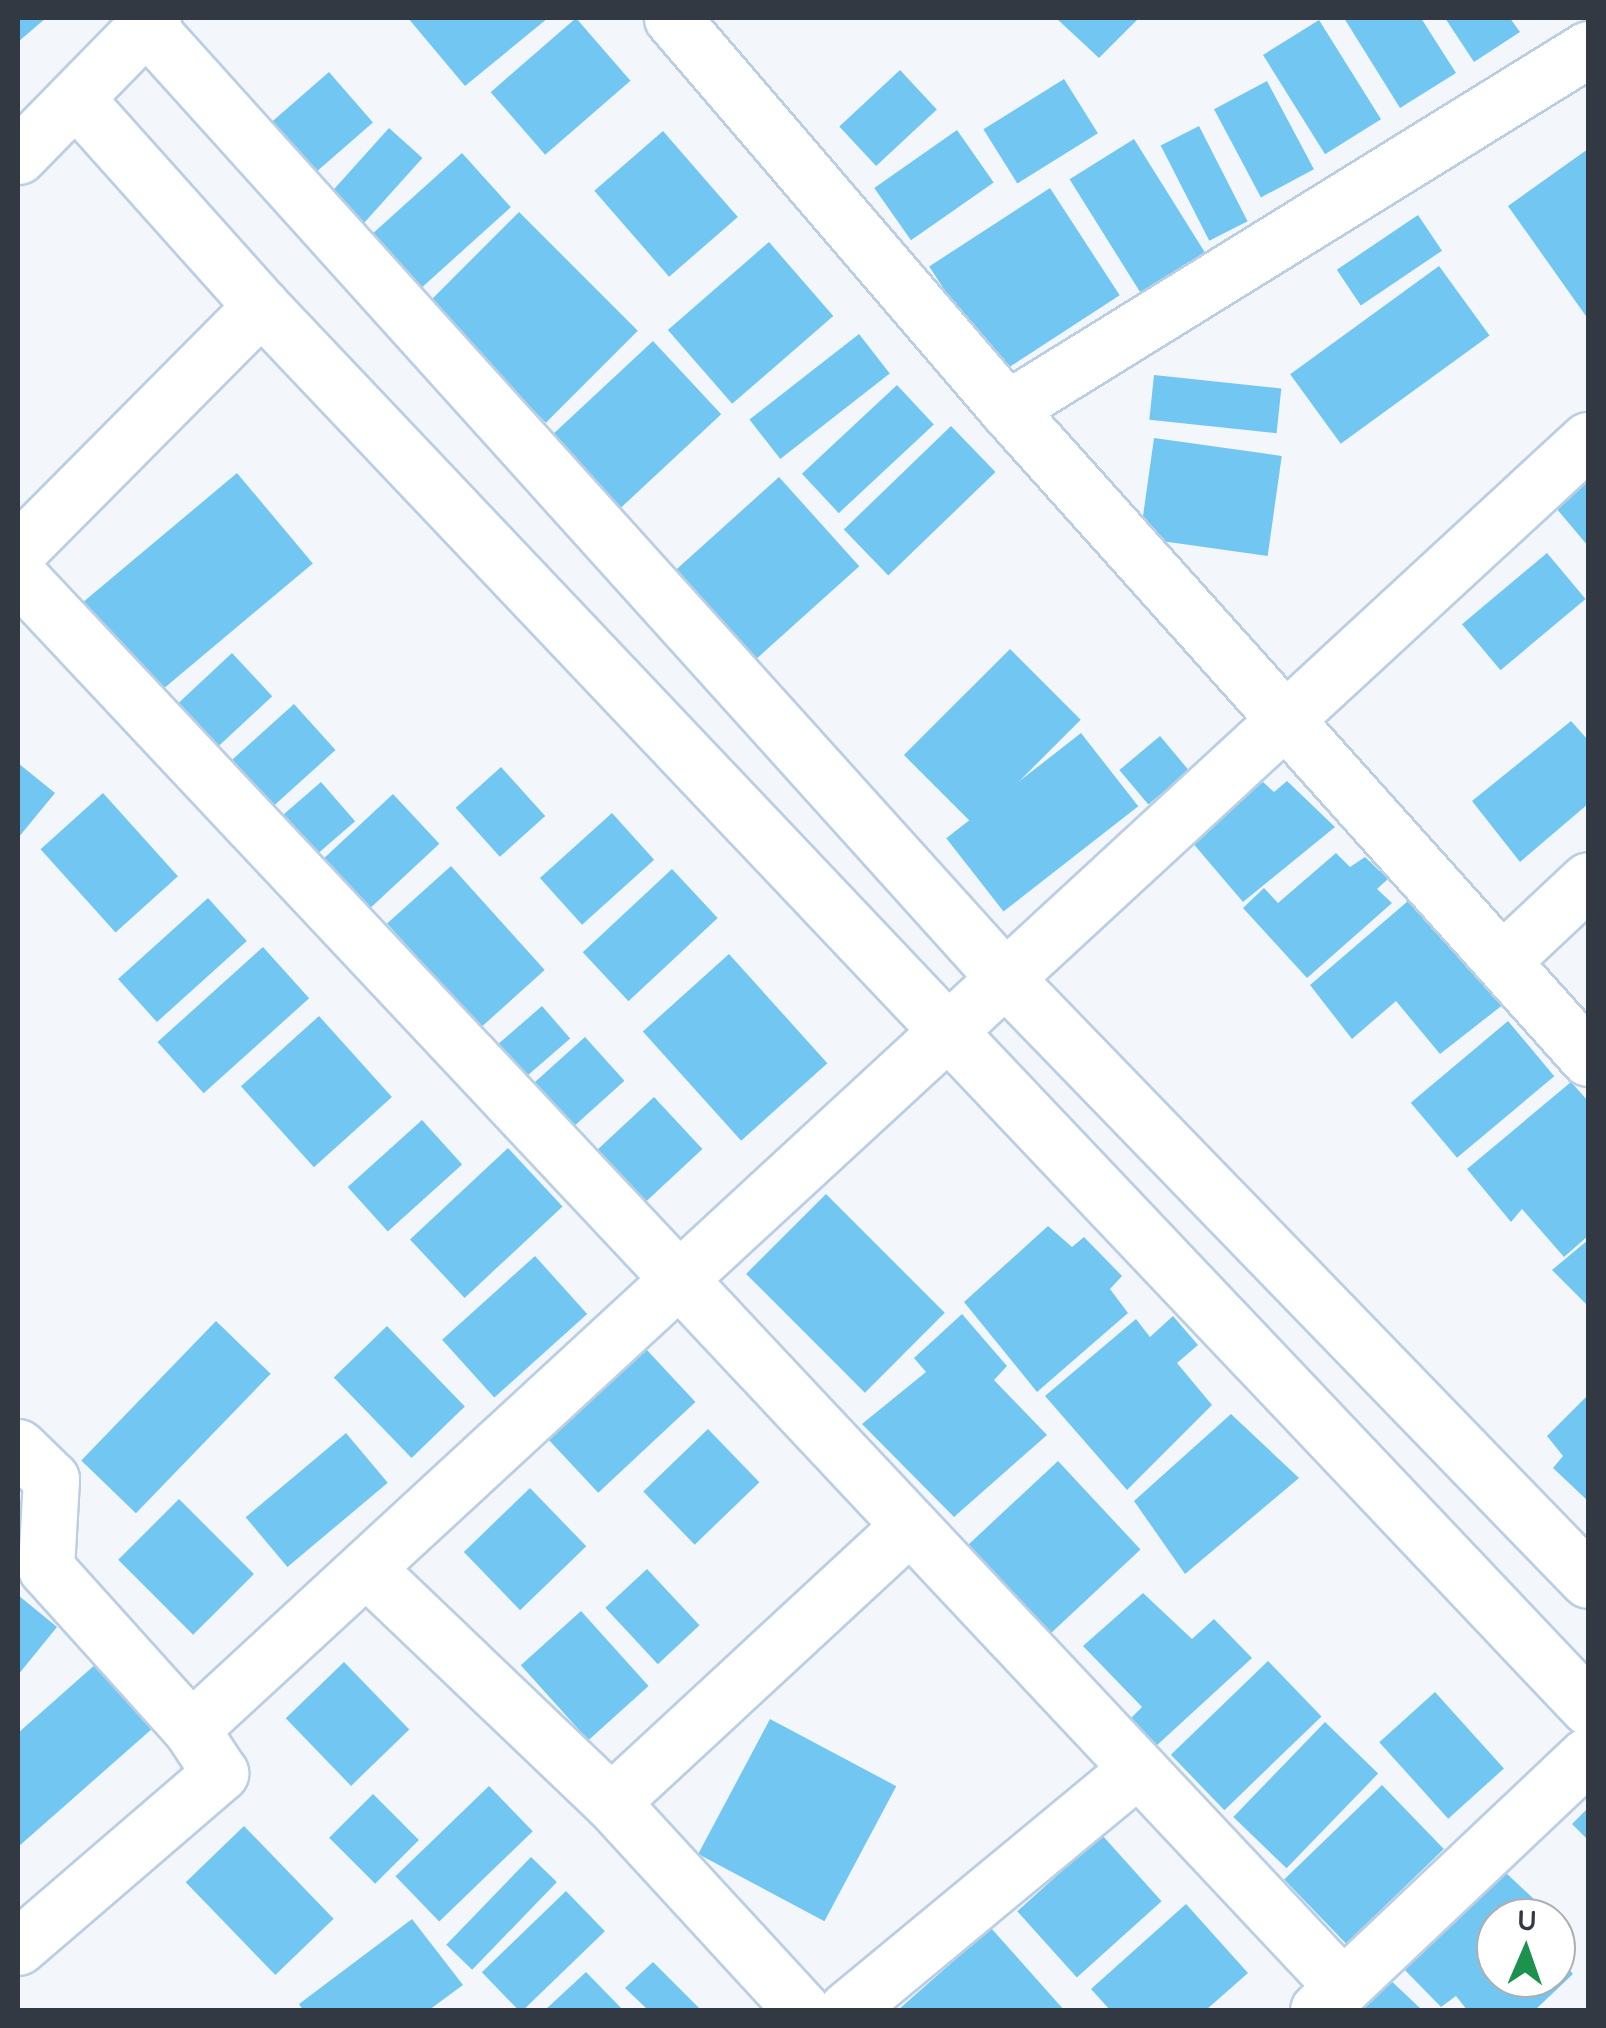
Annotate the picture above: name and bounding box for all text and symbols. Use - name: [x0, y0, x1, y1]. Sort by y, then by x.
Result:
- north arrow: [1476, 1898, 1576, 1998]
- text: U: [1517, 1902, 1537, 1937]

